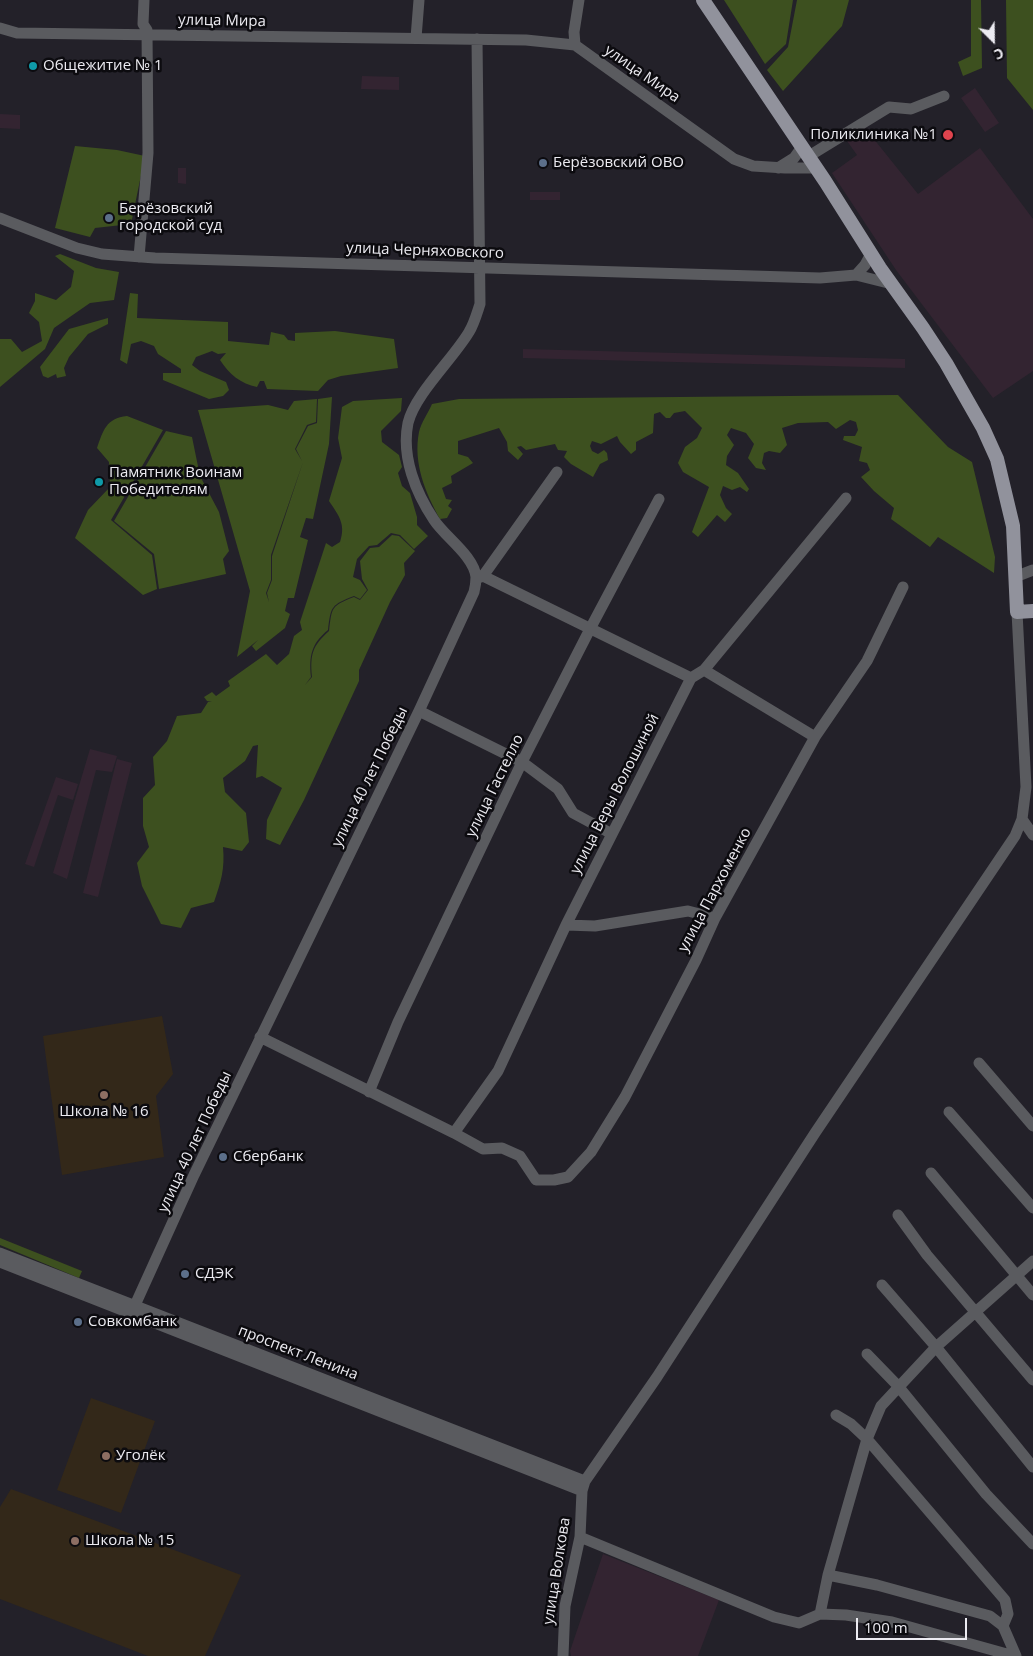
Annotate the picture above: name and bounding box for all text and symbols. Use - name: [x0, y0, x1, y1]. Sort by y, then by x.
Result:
- street label: улица Мира: [178, 11, 266, 31]
- north arrow: [968, 15, 1018, 65]
- street label: улица Мира: [601, 41, 683, 107]
- text: С: [991, 44, 1007, 65]
- place label: Общежитие № 1: [43, 57, 163, 75]
- marker: Общежитие № 1: [27, 60, 39, 72]
- place label: Поликлиника №1: [810, 126, 937, 144]
- marker: Поликлиника №1: [941, 128, 955, 142]
- place label: Берёзовский ОВО: [553, 154, 684, 172]
- marker: Берёзовский ОВО: [537, 157, 549, 169]
- place label: Берёзовский городской суд: [119, 200, 222, 235]
- marker: Берёзовский городской суд: [103, 212, 115, 224]
- street label: улица Черняховского: [346, 239, 504, 263]
- place label: Памятник Воинам Победителям: [109, 464, 242, 499]
- marker: Памятник Воинам Победителям: [93, 476, 105, 488]
- street label: улица 40 лет Победы: [328, 704, 412, 850]
- street label: улица Веры Волошиной: [567, 711, 663, 877]
- street label: улица Гастелло: [462, 732, 528, 840]
- street label: улица Пархоменко: [675, 825, 755, 955]
- street label: улица 40 лет Победы: [154, 1069, 236, 1215]
- marker: Школа № 16: [98, 1089, 110, 1101]
- place label: Школа № 16: [59, 1103, 149, 1121]
- place label: Сбербанк: [233, 1148, 303, 1166]
- marker: Сбербанк: [217, 1151, 229, 1163]
- place label: СДЭК: [195, 1265, 233, 1283]
- marker: СДЭК: [179, 1268, 191, 1280]
- place label: Совкомбанк: [88, 1313, 177, 1331]
- marker: Совкомбанк: [72, 1316, 84, 1328]
- street label: проспект Ленина: [236, 1322, 360, 1384]
- place label: Уголёк: [116, 1447, 166, 1465]
- marker: Уголёк: [100, 1450, 112, 1462]
- street label: улица Волкова: [540, 1516, 574, 1626]
- place label: Школа № 15: [85, 1532, 174, 1550]
- marker: Школа № 15: [69, 1535, 81, 1547]
- scale bar: [858, 1608, 969, 1640]
- text: 100 m: [864, 1617, 908, 1637]

